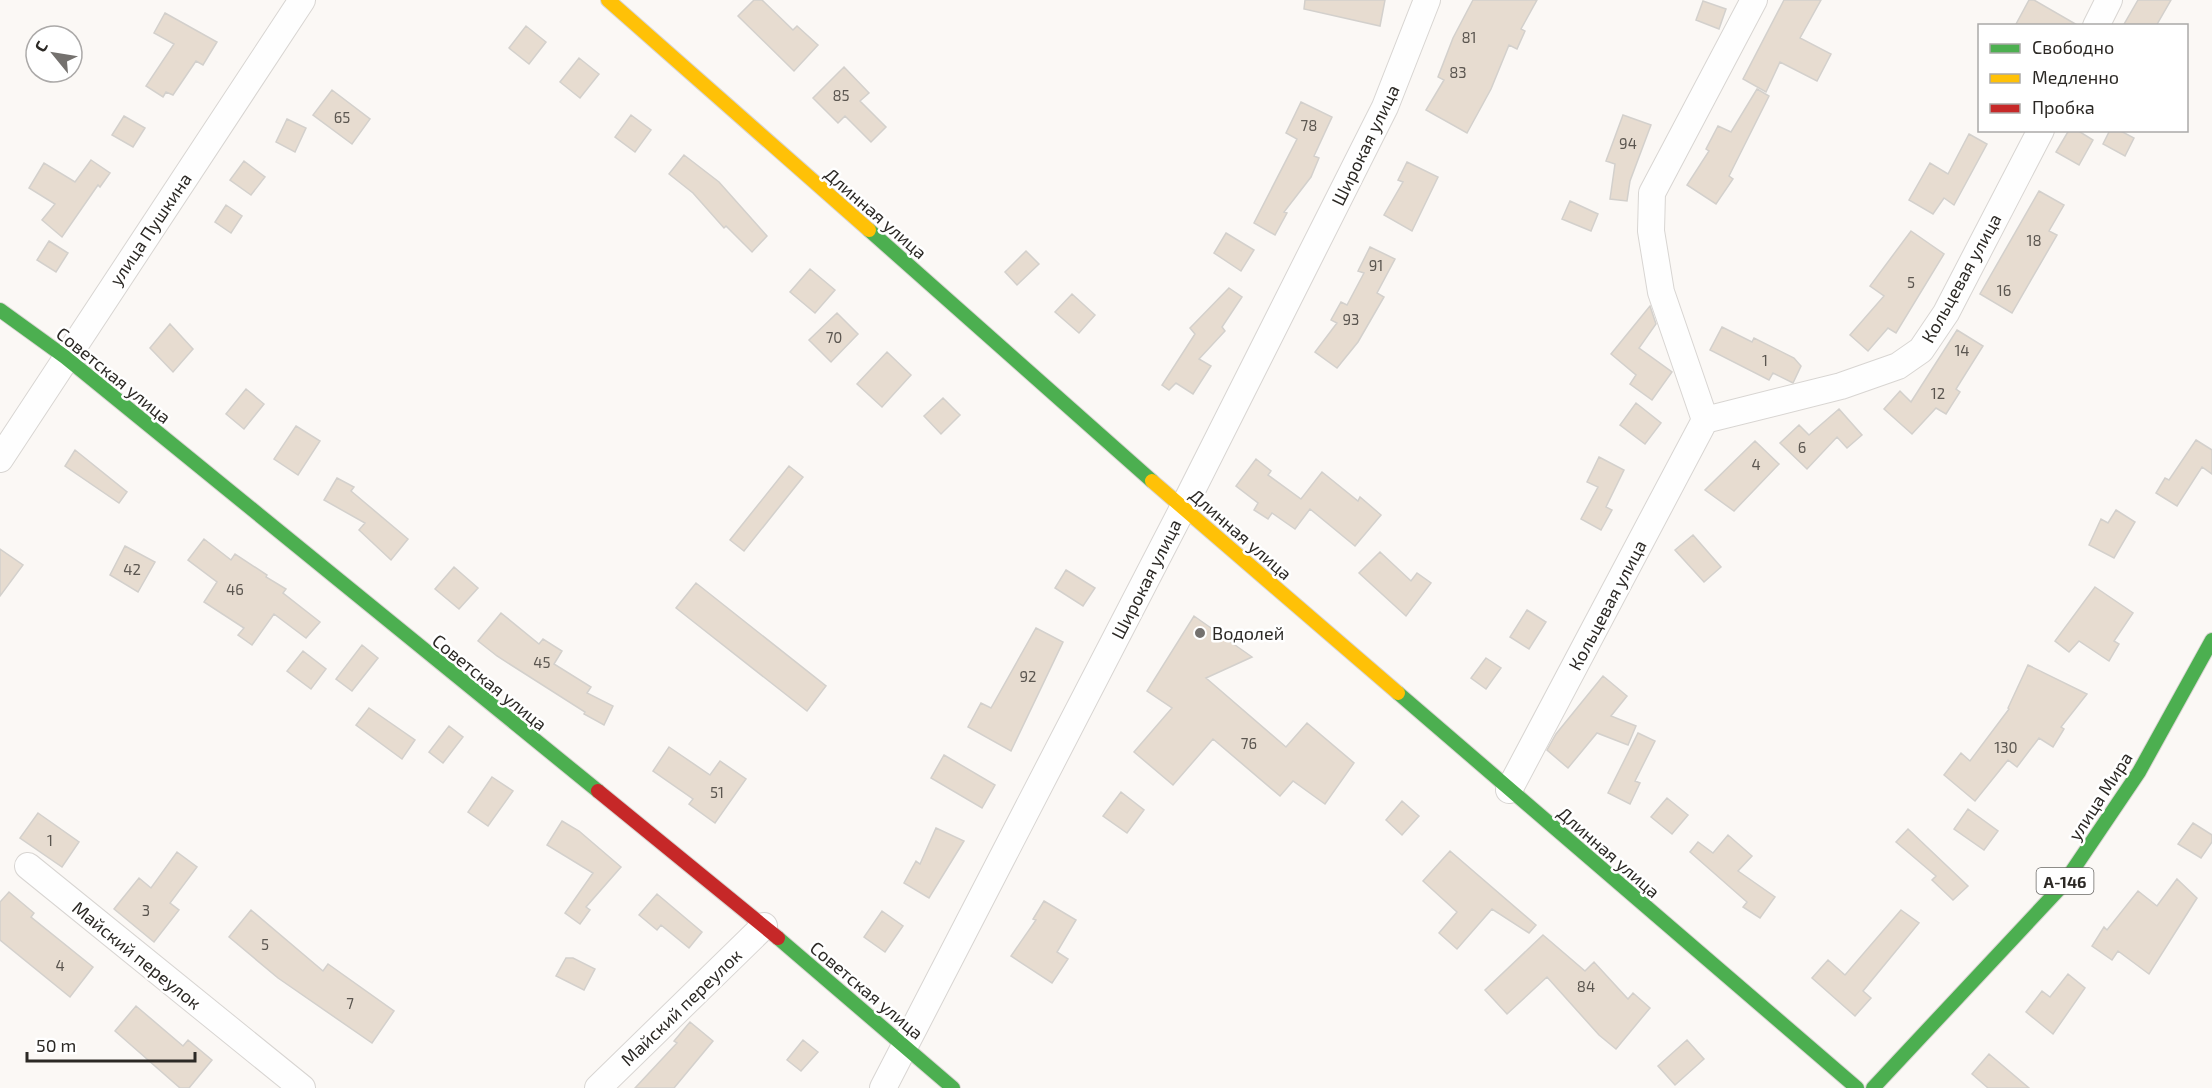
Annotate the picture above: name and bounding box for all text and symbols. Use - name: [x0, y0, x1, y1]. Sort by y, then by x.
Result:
- north arrow: [24, 24, 84, 84]
- legend: [1978, 24, 2188, 132]
- house number: 81: [1461, 28, 1477, 46]
- text: Свободно: [2032, 36, 2114, 58]
- text: С: [30, 37, 51, 55]
- house number: 83: [1449, 63, 1467, 81]
- text: Медленно: [2032, 66, 2119, 88]
- street label: Широкая улица: [1326, 81, 1404, 209]
- house number: 85: [832, 86, 850, 104]
- text: Пробка: [2032, 96, 2095, 118]
- house number: 65: [334, 108, 350, 126]
- house number: 78: [1301, 116, 1317, 134]
- house number: 94: [1619, 134, 1637, 152]
- street label: Длинная улица: [820, 163, 932, 263]
- street label: улица Пушкина: [104, 169, 196, 289]
- street label: Кольцевая улица: [1916, 209, 2006, 347]
- house number: 18: [2026, 231, 2042, 249]
- house number: 91: [1369, 256, 1383, 274]
- house number: 5: [1907, 273, 1915, 291]
- house number: 16: [1997, 281, 2011, 299]
- house number: 93: [1343, 310, 1359, 328]
- street label: Советская улица: [52, 322, 176, 428]
- house number: 70: [826, 328, 842, 346]
- house number: 14: [1954, 341, 1970, 359]
- house number: 1: [1762, 351, 1768, 369]
- house number: 12: [1931, 384, 1945, 402]
- house number: 6: [1798, 438, 1806, 456]
- house number: 4: [1751, 455, 1761, 473]
- street label: Длинная улица: [1185, 484, 1297, 584]
- street label: Широкая улица: [1106, 515, 1186, 643]
- street label: Кольцевая улица: [1563, 536, 1651, 674]
- house number: 42: [123, 560, 141, 578]
- house number: 46: [226, 580, 244, 598]
- place label: Водолей: [1212, 622, 1284, 644]
- marker: Водолей: [1193, 626, 1207, 640]
- street label: Советская улица: [428, 629, 552, 735]
- house number: 45: [533, 653, 551, 671]
- house number: 92: [1019, 667, 1037, 685]
- house number: 76: [1241, 734, 1257, 752]
- house number: 130: [1994, 738, 2018, 756]
- street label: улица Мира: [2063, 748, 2137, 844]
- house number: 51: [710, 783, 724, 801]
- street label: Длинная улица: [1553, 802, 1665, 902]
- house number: 1: [47, 831, 53, 849]
- road number: А-146: [2036, 868, 2094, 894]
- street label: Майский переулок: [68, 896, 206, 1014]
- house number: 3: [142, 901, 150, 919]
- house number: 5: [261, 935, 269, 953]
- street label: Советская улица: [806, 936, 928, 1044]
- street label: Майский переулок: [616, 944, 746, 1070]
- house number: 4: [55, 956, 65, 974]
- house number: 84: [1577, 977, 1595, 995]
- house number: 7: [346, 994, 354, 1012]
- scale bar: [27, 1025, 195, 1063]
- text: 50 m: [36, 1034, 76, 1056]

